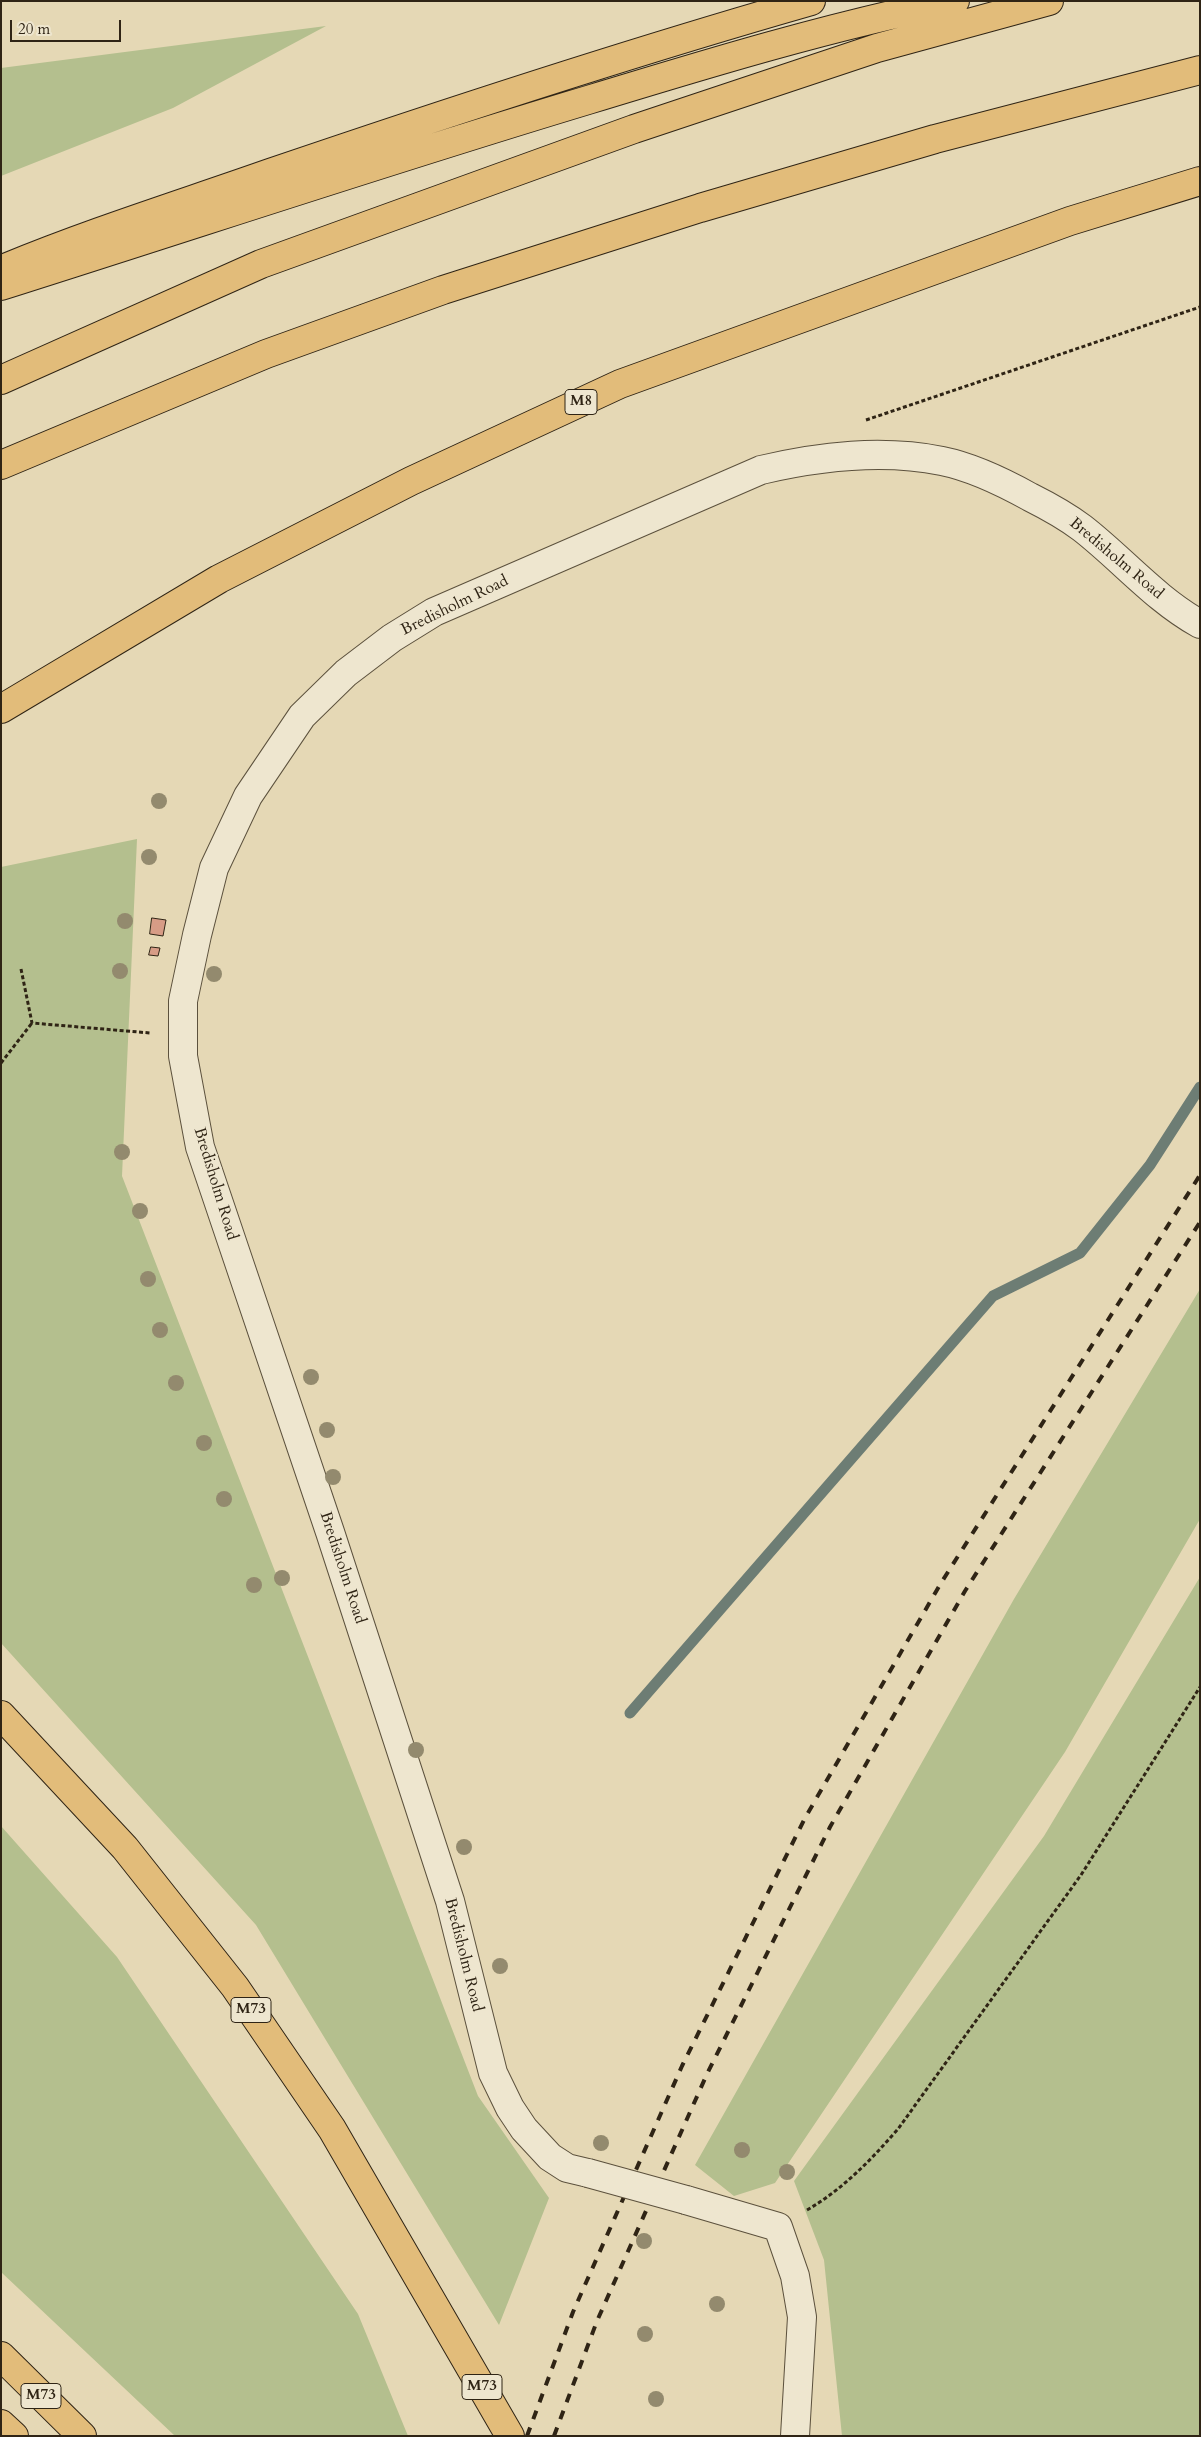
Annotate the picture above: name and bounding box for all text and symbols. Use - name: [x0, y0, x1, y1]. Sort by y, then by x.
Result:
- scale bar: [12, 10, 124, 42]
- text: 20 m: [18, 19, 50, 39]
- road number: M8: [565, 390, 597, 414]
- street label: Bredisholm Road: [1065, 514, 1167, 604]
- street label: Bredisholm Road: [398, 572, 512, 640]
- street label: Bredisholm Road: [189, 1125, 241, 1243]
- street label: Bredisholm Road: [315, 1509, 369, 1627]
- street label: Bredisholm Road: [440, 1896, 486, 2014]
- road number: M73: [231, 1998, 271, 2022]
- road number: M73: [462, 2374, 502, 2400]
- road number: M73: [21, 2384, 61, 2408]

